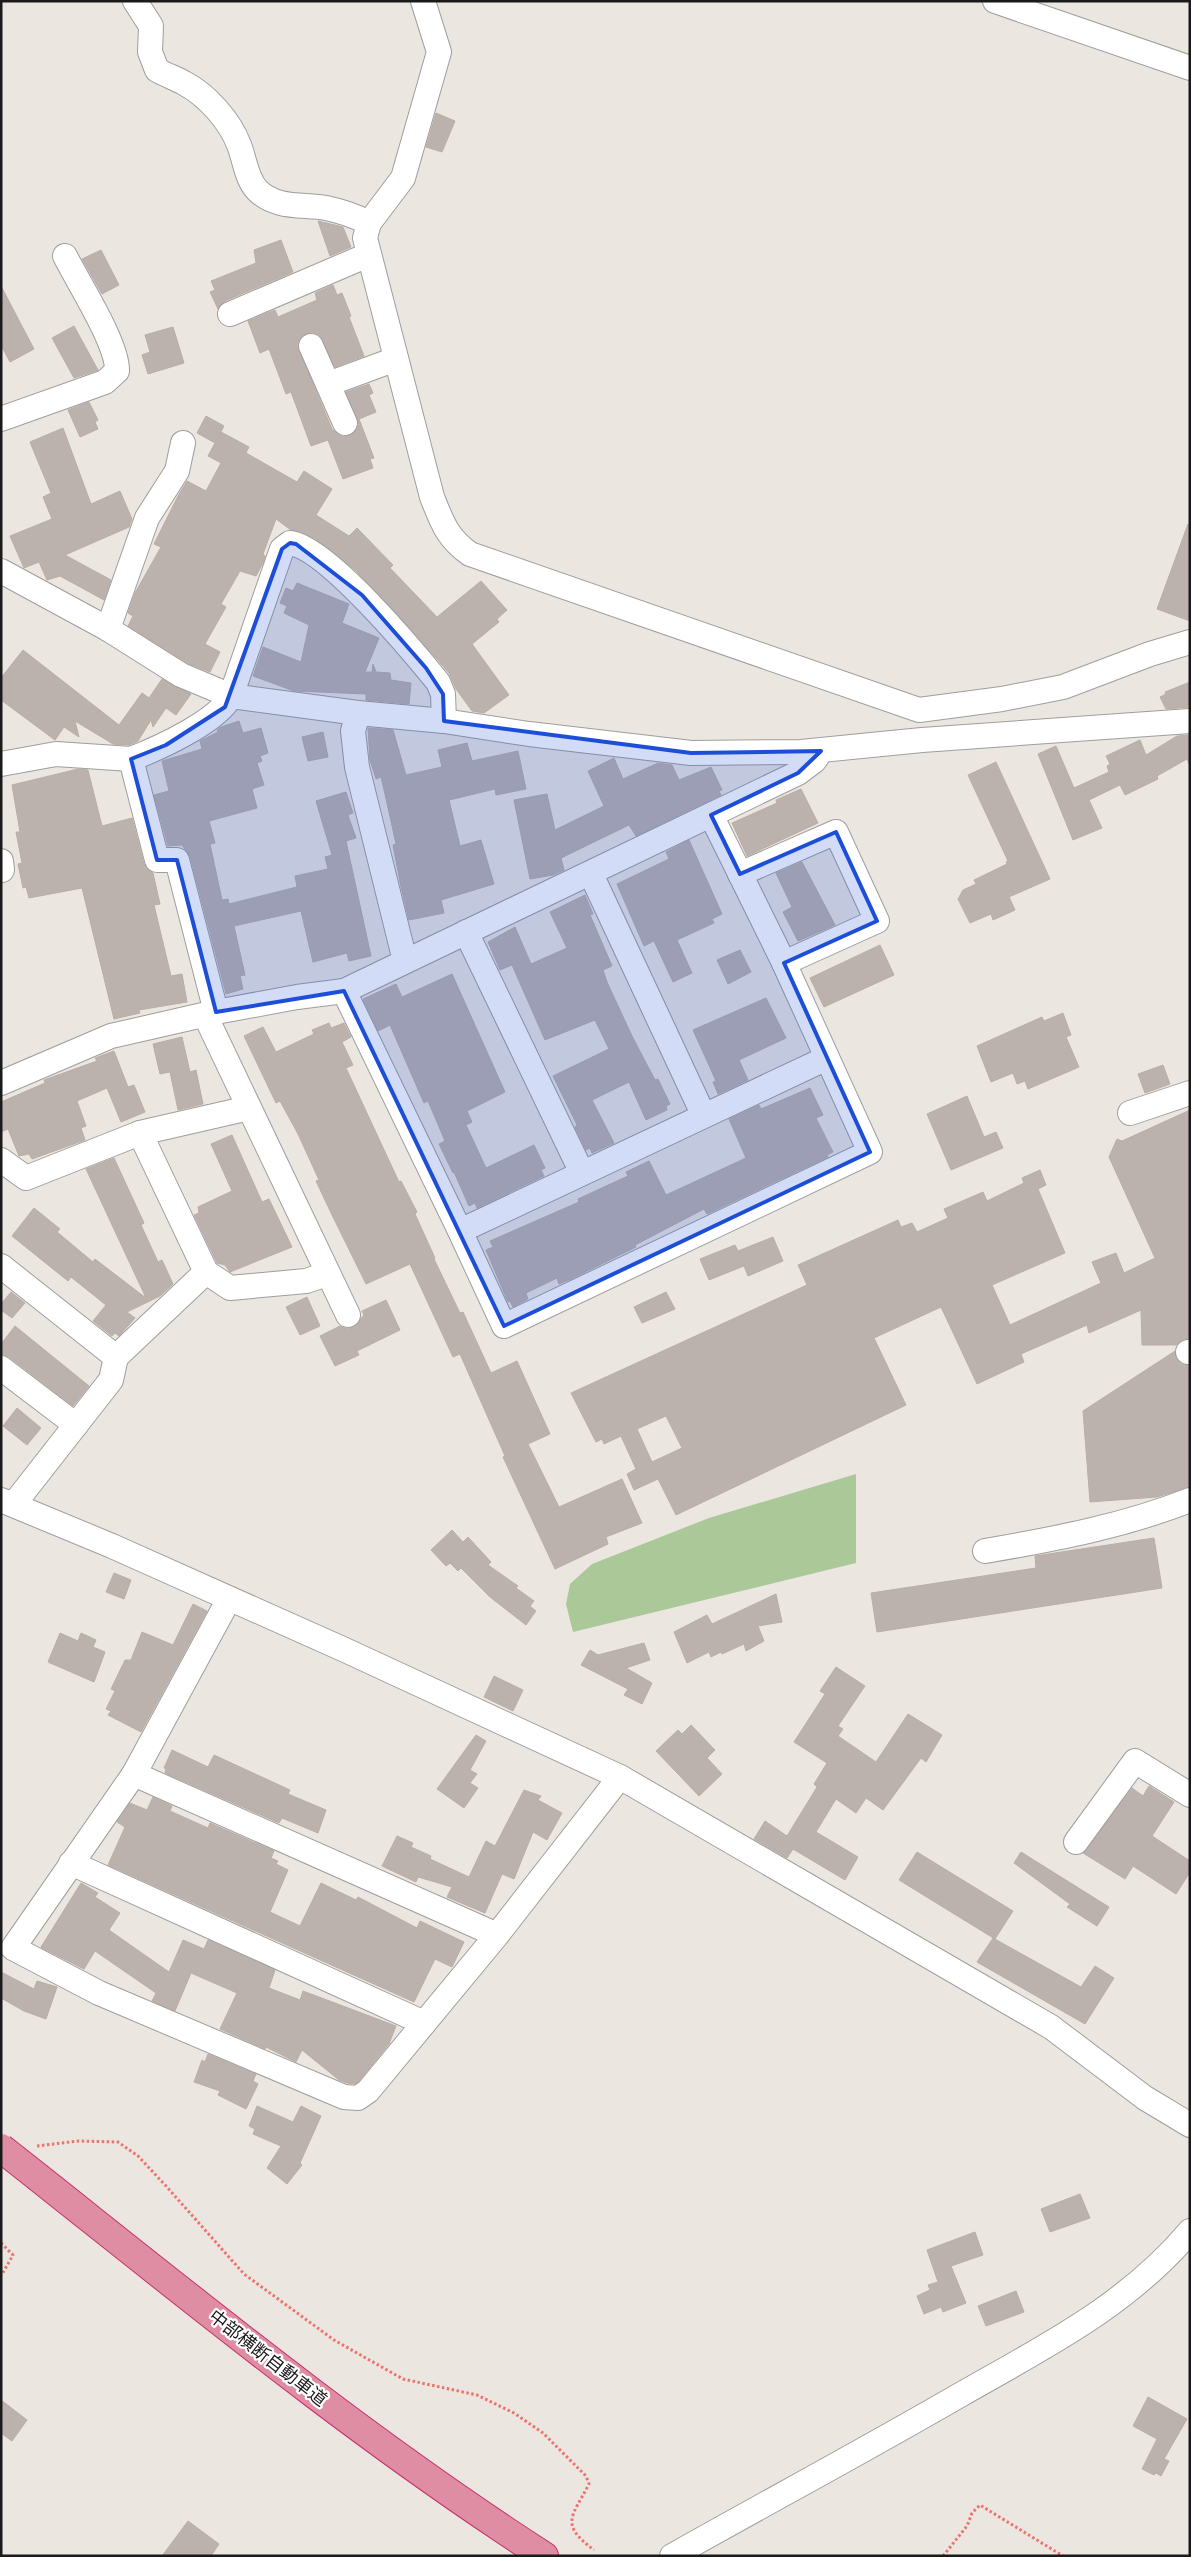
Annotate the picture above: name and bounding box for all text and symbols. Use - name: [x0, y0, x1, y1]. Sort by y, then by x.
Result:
- street label: 中部横断自動車道: [204, 2305, 332, 2411]

